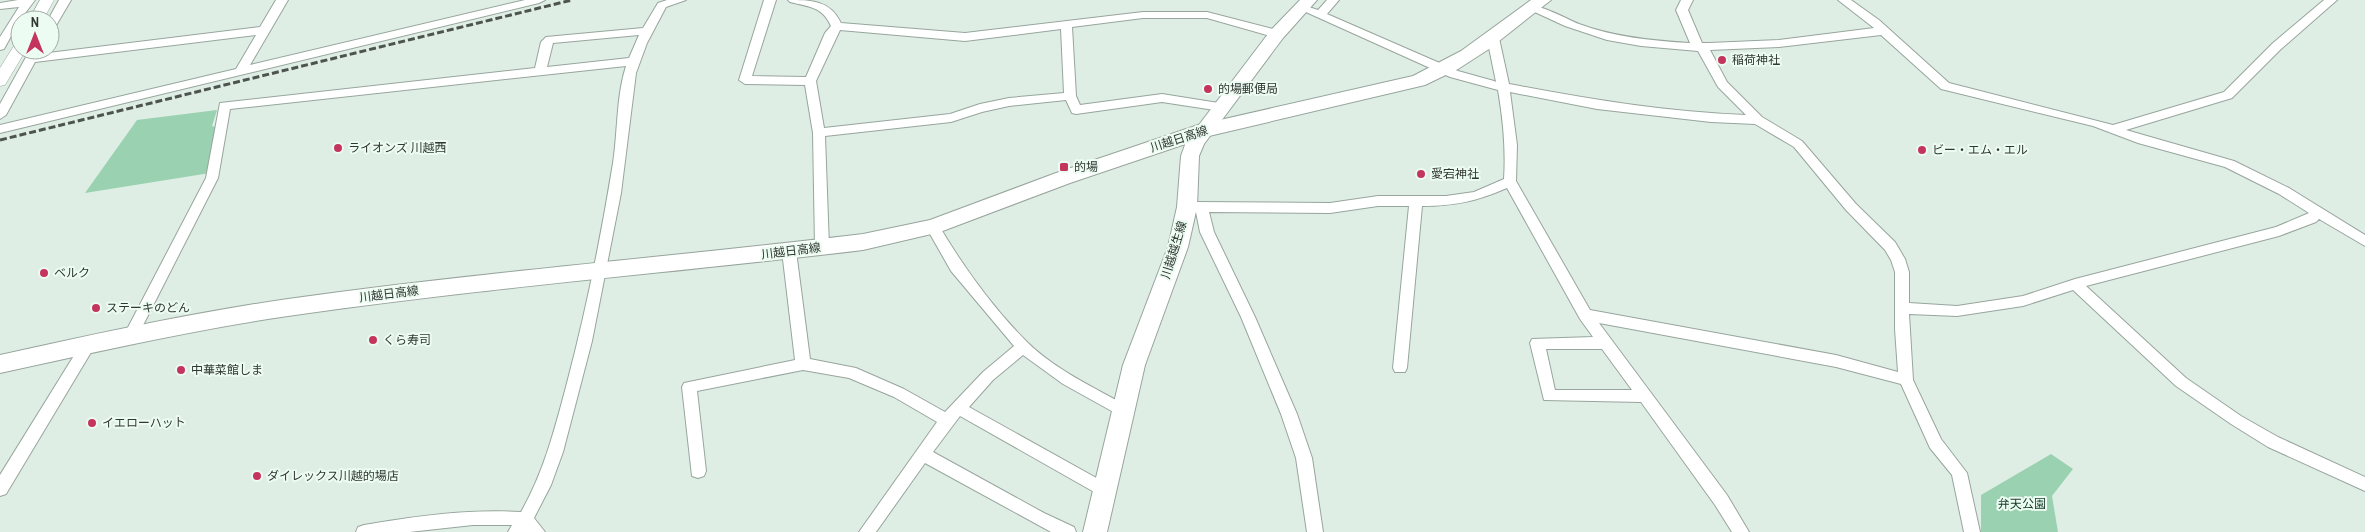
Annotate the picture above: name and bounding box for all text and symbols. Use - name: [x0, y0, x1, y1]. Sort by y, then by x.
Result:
- north arrow: [10, 10, 60, 60]
- text: N: [31, 13, 39, 31]
- place label: 稲荷神社: [1732, 52, 1780, 68]
- marker: 稲荷神社: [1716, 54, 1728, 66]
- place label: 的場郵便局: [1218, 81, 1278, 97]
- marker: 的場郵便局: [1202, 83, 1214, 95]
- street label: 川越日高線: [1148, 122, 1210, 156]
- place label: ライオンズ 川越西: [348, 140, 447, 156]
- marker: ライオンズ 川越西: [332, 142, 344, 154]
- place label: ビー・エム・エル: [1932, 142, 2028, 158]
- marker: ビー・エム・エル: [1916, 144, 1928, 156]
- place label: 的場: [1074, 159, 1098, 175]
- marker: 的場: [1058, 161, 1070, 173]
- place label: 愛宕神社: [1431, 166, 1479, 182]
- marker: 愛宕神社: [1415, 168, 1427, 180]
- street label: 川越越生線: [1158, 219, 1190, 281]
- street label: 川越日高線: [760, 239, 822, 263]
- place label: ベルク: [54, 265, 90, 281]
- marker: ベルク: [38, 267, 50, 279]
- street label: 川越日高線: [358, 282, 420, 306]
- place label: ステーキのどん: [106, 300, 190, 316]
- marker: ステーキのどん: [90, 302, 102, 314]
- place label: くら寿司: [383, 332, 431, 348]
- marker: くら寿司: [367, 334, 379, 346]
- place label: 中華菜館しま: [191, 362, 263, 378]
- marker: 中華菜館しま: [175, 364, 187, 376]
- place label: イエローハット: [102, 415, 186, 431]
- marker: イエローハット: [86, 417, 98, 429]
- place label: ダイレックス川越的場店: [267, 468, 399, 484]
- marker: ダイレックス川越的場店: [251, 470, 263, 482]
- park label: 弁天公園: [1998, 496, 2046, 512]

